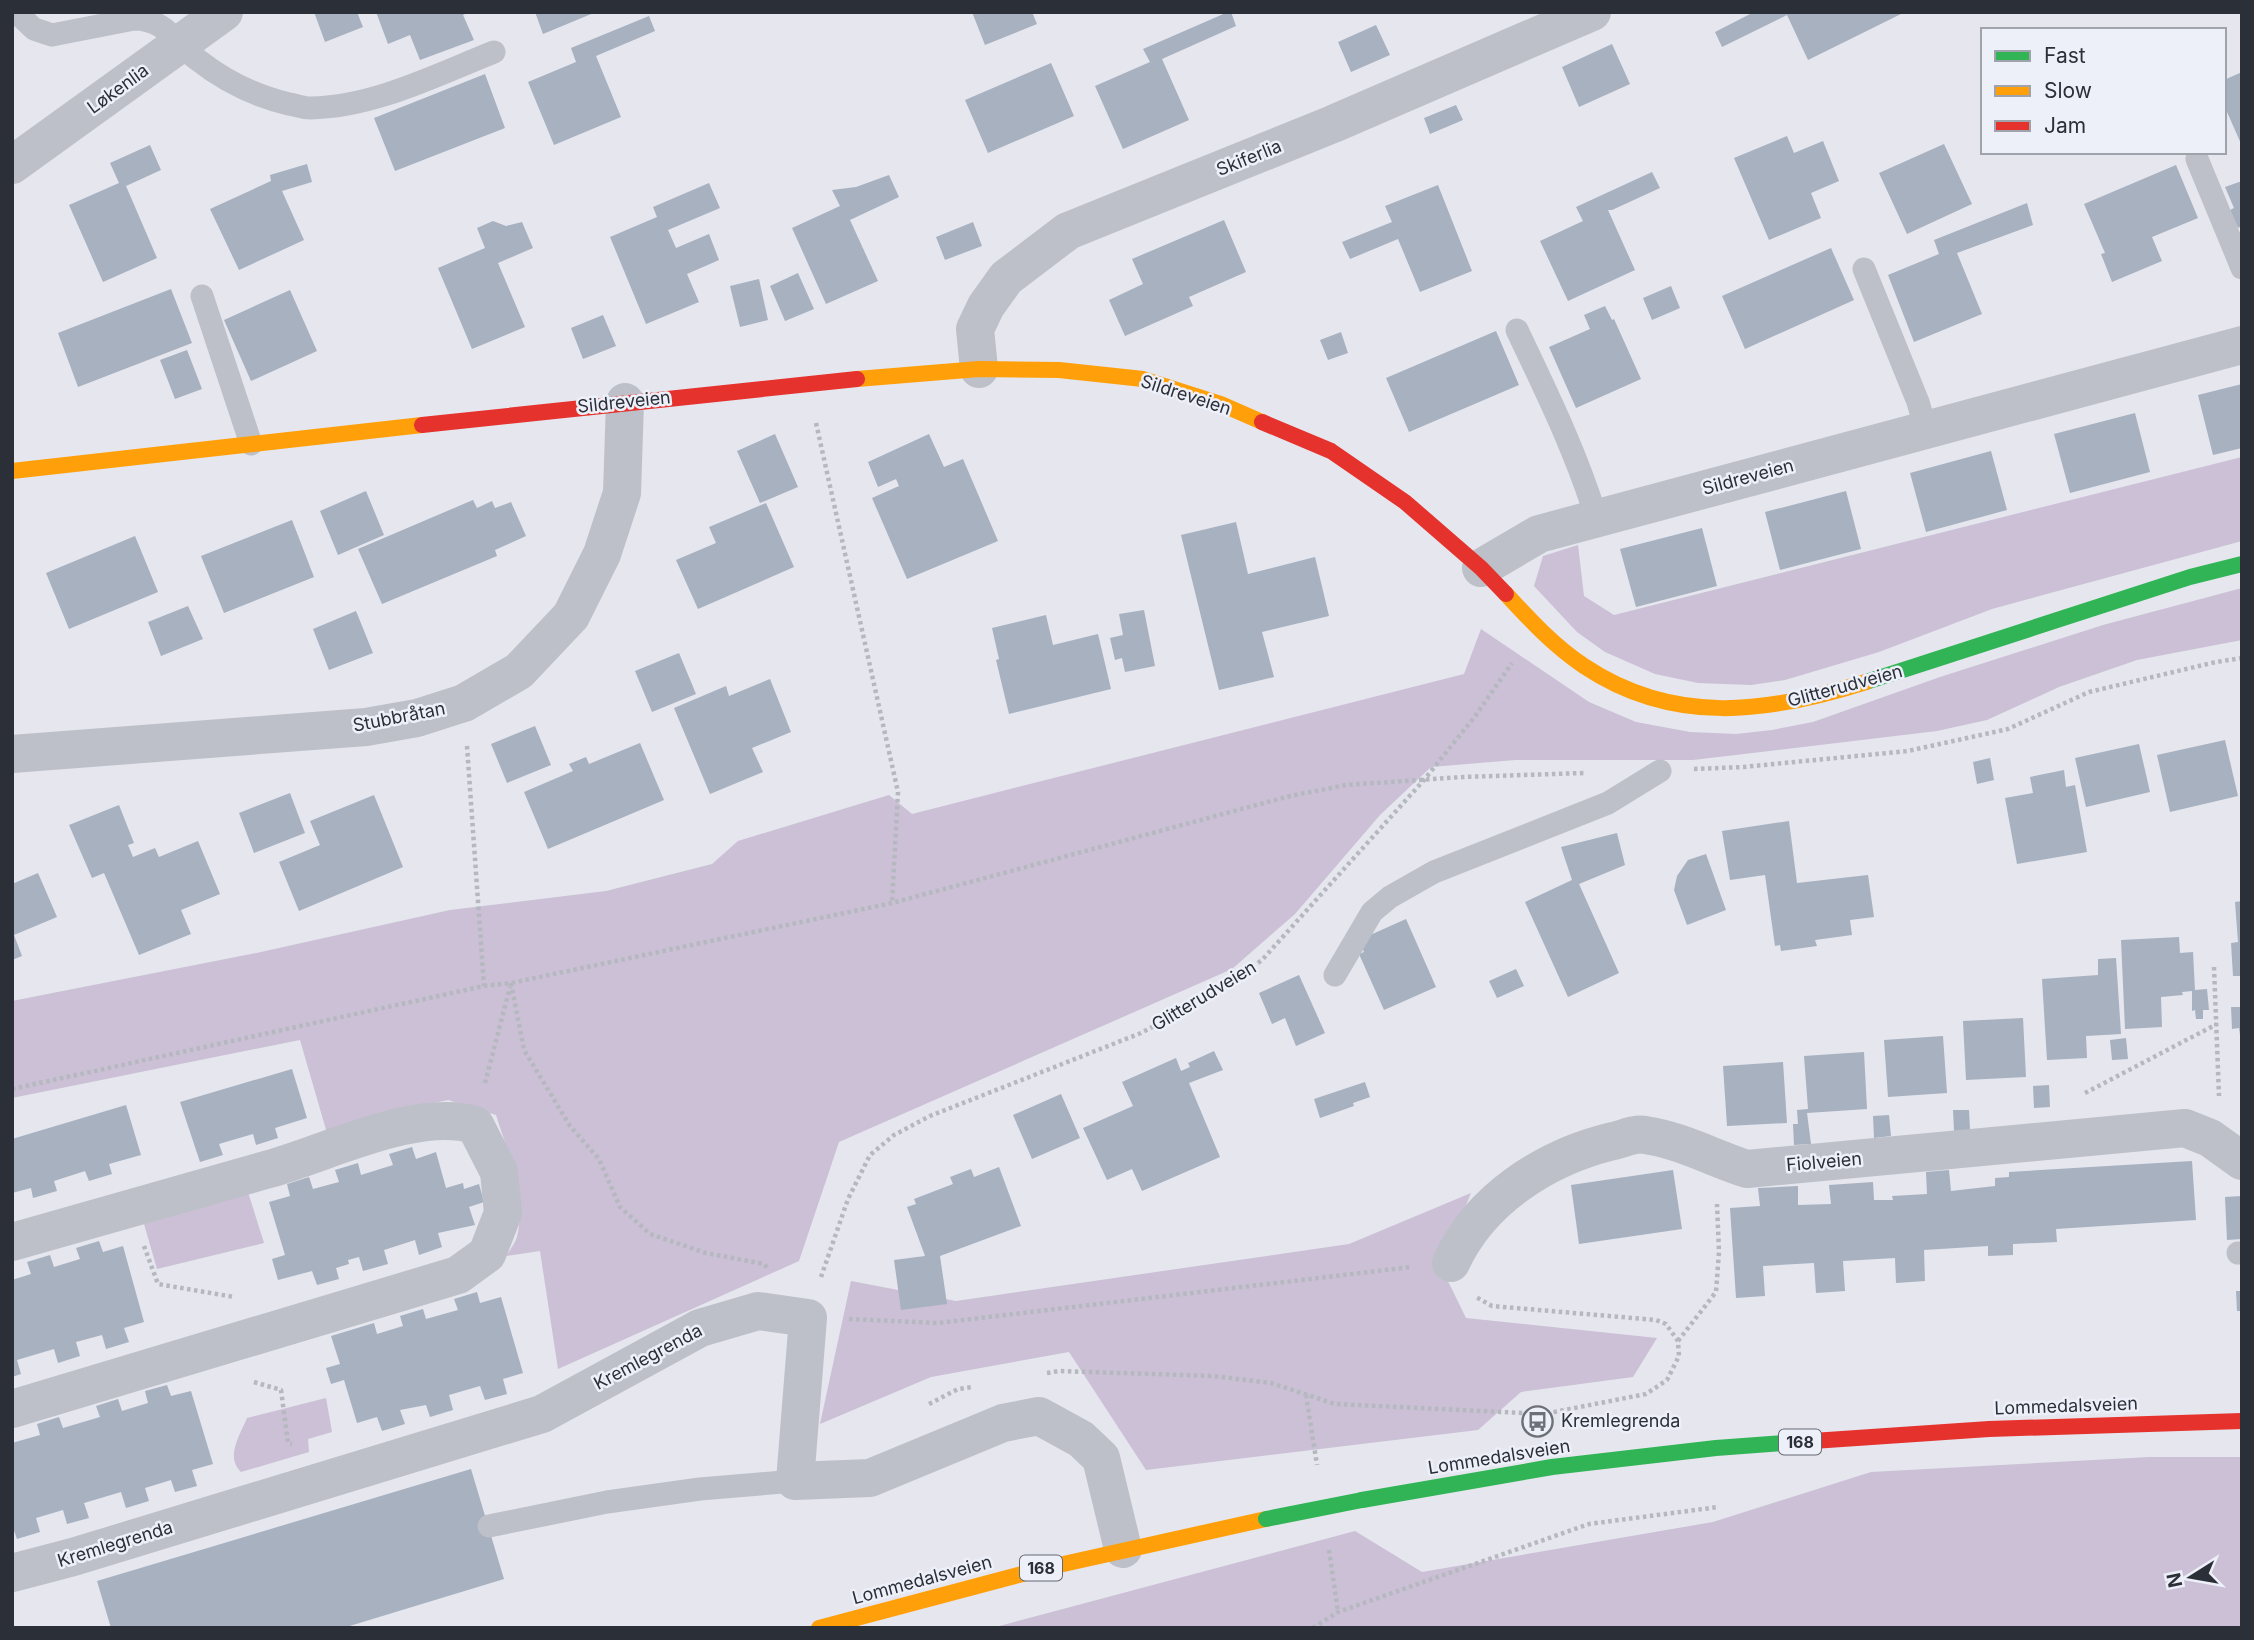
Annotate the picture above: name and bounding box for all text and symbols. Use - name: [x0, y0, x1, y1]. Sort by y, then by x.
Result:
- legend: [1981, 28, 2226, 154]
- text: Fast: [2044, 43, 2086, 68]
- street label: Løkenlia: [83, 59, 152, 118]
- text: Slow: [2044, 78, 2092, 103]
- text: Jam: [2044, 113, 2086, 138]
- street label: Skiferlia: [1213, 135, 1284, 180]
- street label: Sildreveien: [1138, 370, 1234, 419]
- street label: Sildreveien: [576, 386, 672, 417]
- street label: Sildreveien: [1700, 454, 1796, 499]
- street label: Glitterudveien: [1785, 660, 1905, 711]
- street label: Stubbråtan: [351, 697, 447, 736]
- street label: Glitterudveien: [1148, 956, 1260, 1035]
- street label: Fiolveien: [1785, 1148, 1863, 1175]
- street label: Kremlegrenda: [590, 1319, 705, 1394]
- street label: Lommedalsveien: [1994, 1392, 2138, 1419]
- bus stop icon: Kremlegrenda: [1521, 1404, 1555, 1438]
- place label: Kremlegrenda: [1561, 1410, 1680, 1431]
- road number: 168: [1779, 1430, 1821, 1454]
- street label: Lommedalsveien: [1426, 1435, 1572, 1478]
- street label: Kremlegrenda: [55, 1516, 175, 1571]
- north arrow: [2156, 1542, 2226, 1612]
- street label: Lommedalsveien: [850, 1551, 994, 1608]
- road number: 168: [1020, 1556, 1062, 1580]
- text: N: [2162, 1571, 2187, 1589]

